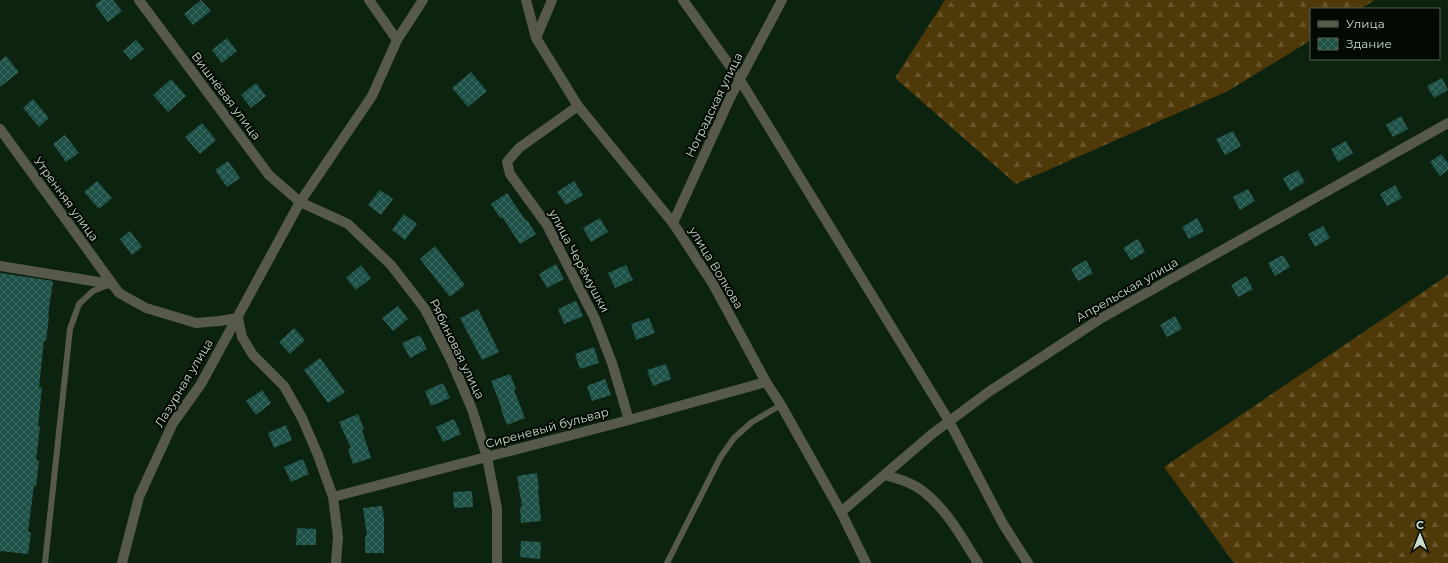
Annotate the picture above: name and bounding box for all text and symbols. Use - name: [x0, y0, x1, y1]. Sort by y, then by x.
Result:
- legend: [1310, 8, 1440, 60]
- text: Улица: [1346, 16, 1385, 31]
- text: Здание: [1346, 36, 1392, 51]
- street label: Вишнёвая улица: [188, 49, 264, 143]
- street label: Ноградская улица: [682, 50, 745, 160]
- street label: Утренняя улица: [31, 154, 102, 244]
- street label: улица Черёмушки: [545, 206, 613, 315]
- street label: улица Волкова: [685, 223, 747, 312]
- street label: Апрельская улица: [1073, 254, 1180, 325]
- street label: Рябиновая улица: [427, 296, 488, 401]
- street label: Лазурная улица: [151, 336, 216, 430]
- street label: Сиреневый бульвар: [484, 404, 610, 451]
- north arrow: [1400, 515, 1440, 555]
- text: С: [1416, 518, 1424, 532]

